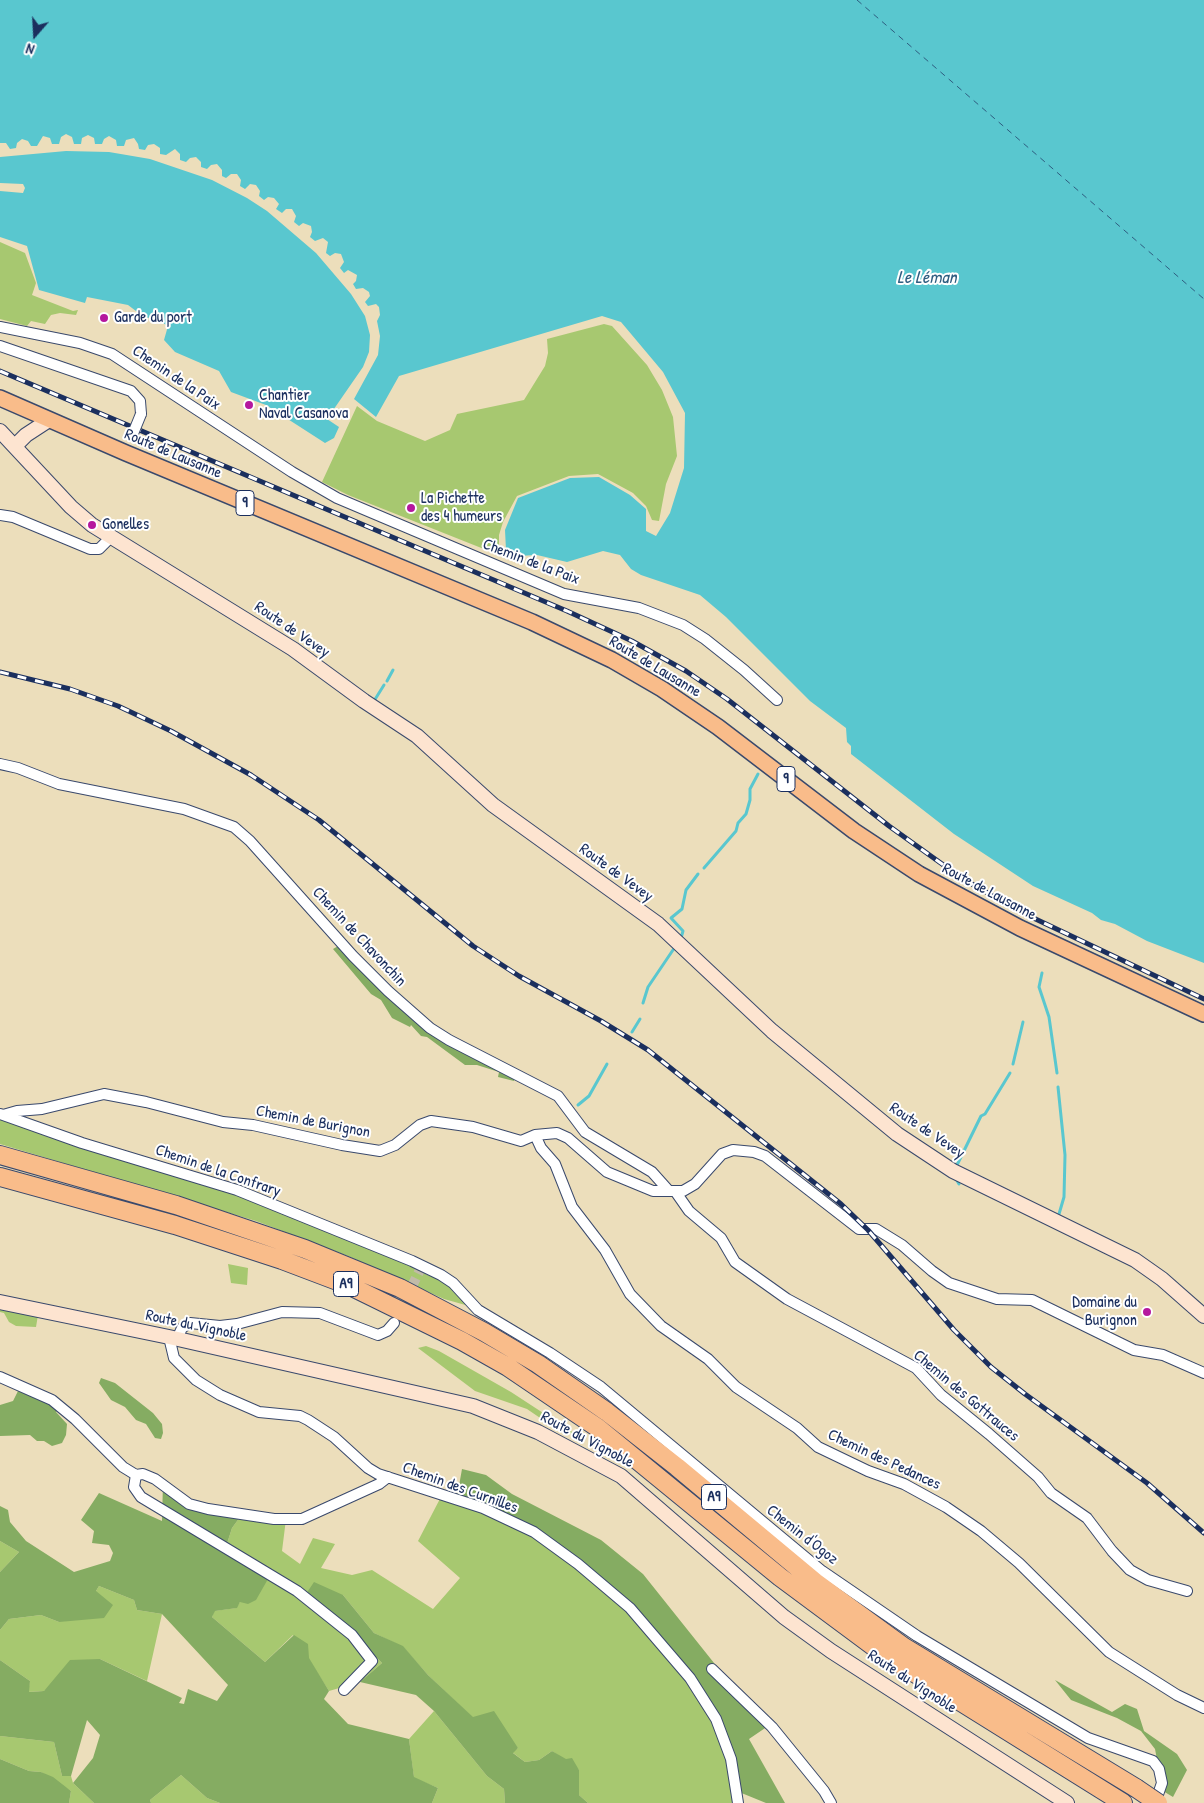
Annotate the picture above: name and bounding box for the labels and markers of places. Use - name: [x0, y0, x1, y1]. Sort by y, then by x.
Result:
- place label: Garde du port: [114, 308, 192, 328]
- marker: Garde du port: [98, 312, 110, 324]
- place label: Chantier Naval Casanova: [259, 386, 348, 424]
- marker: Chantier Naval Casanova: [243, 399, 255, 411]
- place label: La Pichette des 4 humeurs: [421, 489, 502, 527]
- marker: La Pichette des 4 humeurs: [405, 502, 417, 514]
- place label: Gonelles: [102, 515, 149, 535]
- marker: Gonelles: [86, 519, 98, 531]
- place label: Domaine du Burignon: [1072, 1293, 1137, 1331]
- marker: Domaine du Burignon: [1141, 1306, 1153, 1318]

